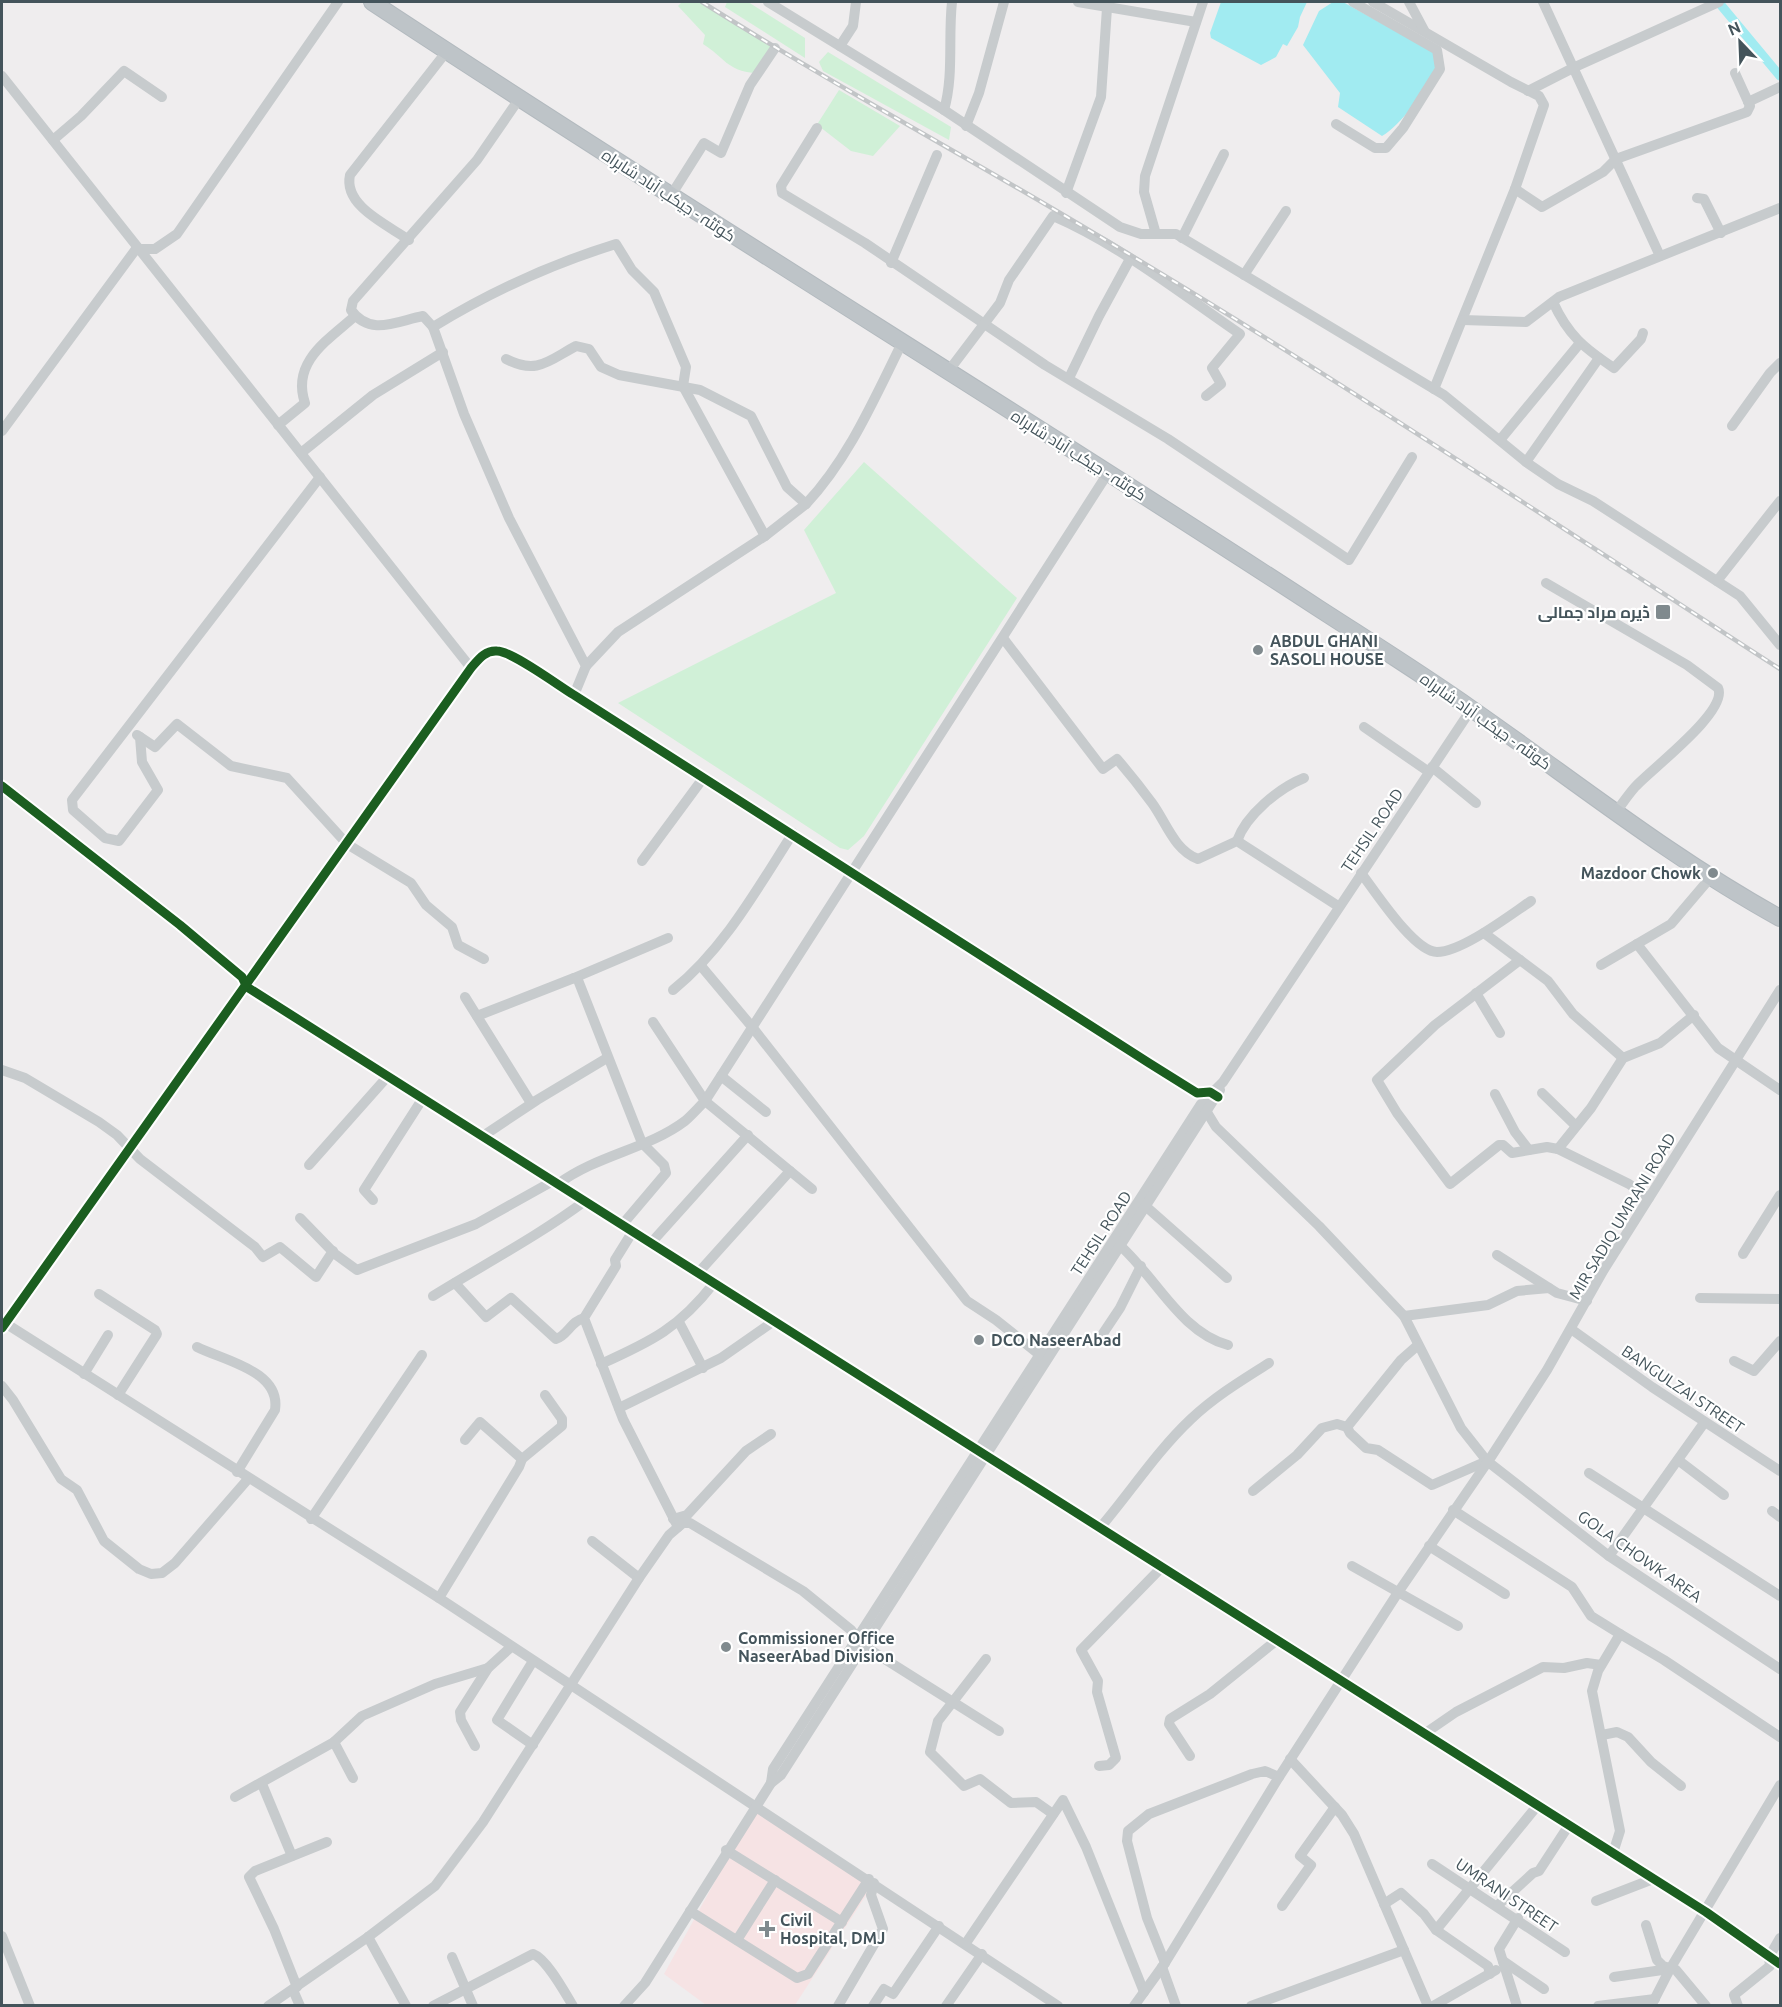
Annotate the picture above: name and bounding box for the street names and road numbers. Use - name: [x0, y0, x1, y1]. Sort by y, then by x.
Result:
- street label: کوئٹہ - جیکب آباد شاہراہ: [598, 145, 739, 247]
- street label: کوئٹہ - جیکب آباد شاہراہ: [1007, 406, 1150, 506]
- street label: کوئٹہ - جیکب آباد شاہراہ: [1416, 669, 1555, 775]
- street label: TEHSIL ROAD: [1337, 785, 1407, 875]
- street label: MIR SADIQ UMRANI ROAD: [1565, 1130, 1679, 1302]
- street label: TEHSIL ROAD: [1067, 1187, 1135, 1279]
- street label: BANGULZAI STREET: [1618, 1341, 1748, 1437]
- street label: GOLA CHOWK AREA: [1575, 1506, 1706, 1606]
- street label: UMRANI STREET: [1453, 1854, 1561, 1936]

